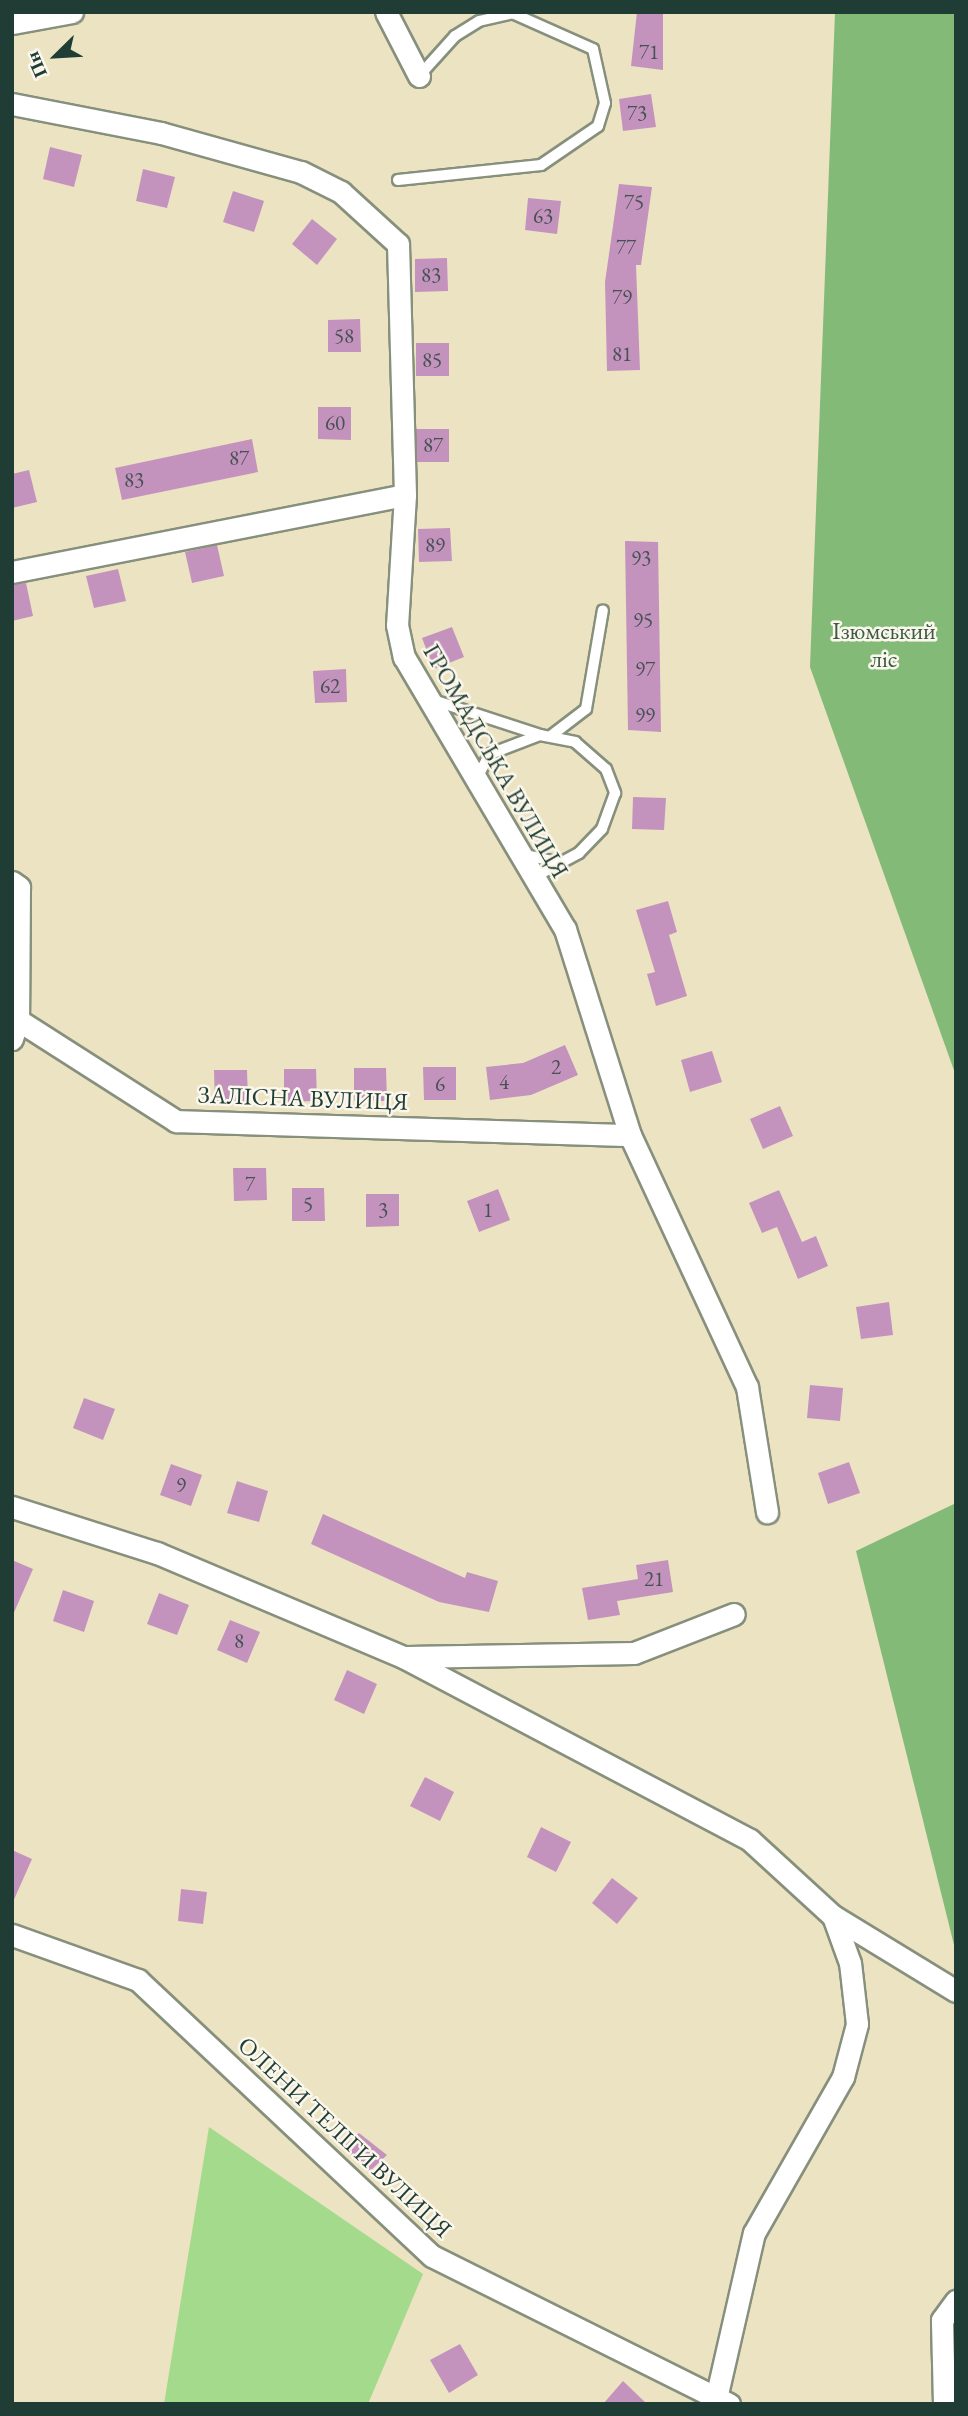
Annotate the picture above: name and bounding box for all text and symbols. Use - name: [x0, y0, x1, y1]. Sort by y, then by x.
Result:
- north arrow: [21, 21, 91, 91]
- house number: 71: [639, 39, 659, 65]
- text: Пн: [20, 48, 53, 82]
- house number: 73: [627, 100, 647, 126]
- house number: 75: [624, 189, 644, 215]
- house number: 63: [533, 203, 553, 229]
- house number: 77: [616, 234, 636, 260]
- house number: 83: [421, 262, 441, 288]
- house number: 79: [612, 284, 632, 310]
- house number: 58: [334, 323, 354, 349]
- house number: 81: [612, 341, 632, 367]
- house number: 85: [422, 347, 442, 373]
- house number: 60: [325, 410, 345, 436]
- house number: 87: [423, 432, 443, 458]
- house number: 87: [229, 445, 249, 471]
- house number: 83: [124, 467, 144, 493]
- house number: 89: [425, 532, 445, 558]
- house number: 93: [631, 545, 651, 571]
- house number: 95: [633, 607, 653, 633]
- park label: Ізюмський ліс: [832, 617, 936, 673]
- street label: ГРОМАДСЬКА ВУЛИЦЯ: [417, 639, 575, 883]
- house number: 97: [635, 656, 655, 682]
- house number: 62: [320, 673, 340, 699]
- house number: 99: [635, 702, 655, 728]
- house number: 2: [551, 1054, 561, 1080]
- house number: 4: [499, 1069, 509, 1095]
- house number: 6: [435, 1071, 445, 1097]
- street label: ЗАЛІСНА ВУЛИЦЯ: [197, 1080, 409, 1116]
- house number: 7: [245, 1171, 255, 1197]
- house number: 5: [303, 1191, 313, 1217]
- house number: 3: [378, 1197, 388, 1223]
- house number: 1: [483, 1197, 493, 1223]
- house number: 9: [176, 1472, 186, 1498]
- house number: 21: [644, 1566, 664, 1592]
- house number: 8: [234, 1628, 244, 1654]
- street label: ОЛЕНИ ТЕЛІГИ ВУЛИЦЯ: [232, 2030, 458, 2244]

